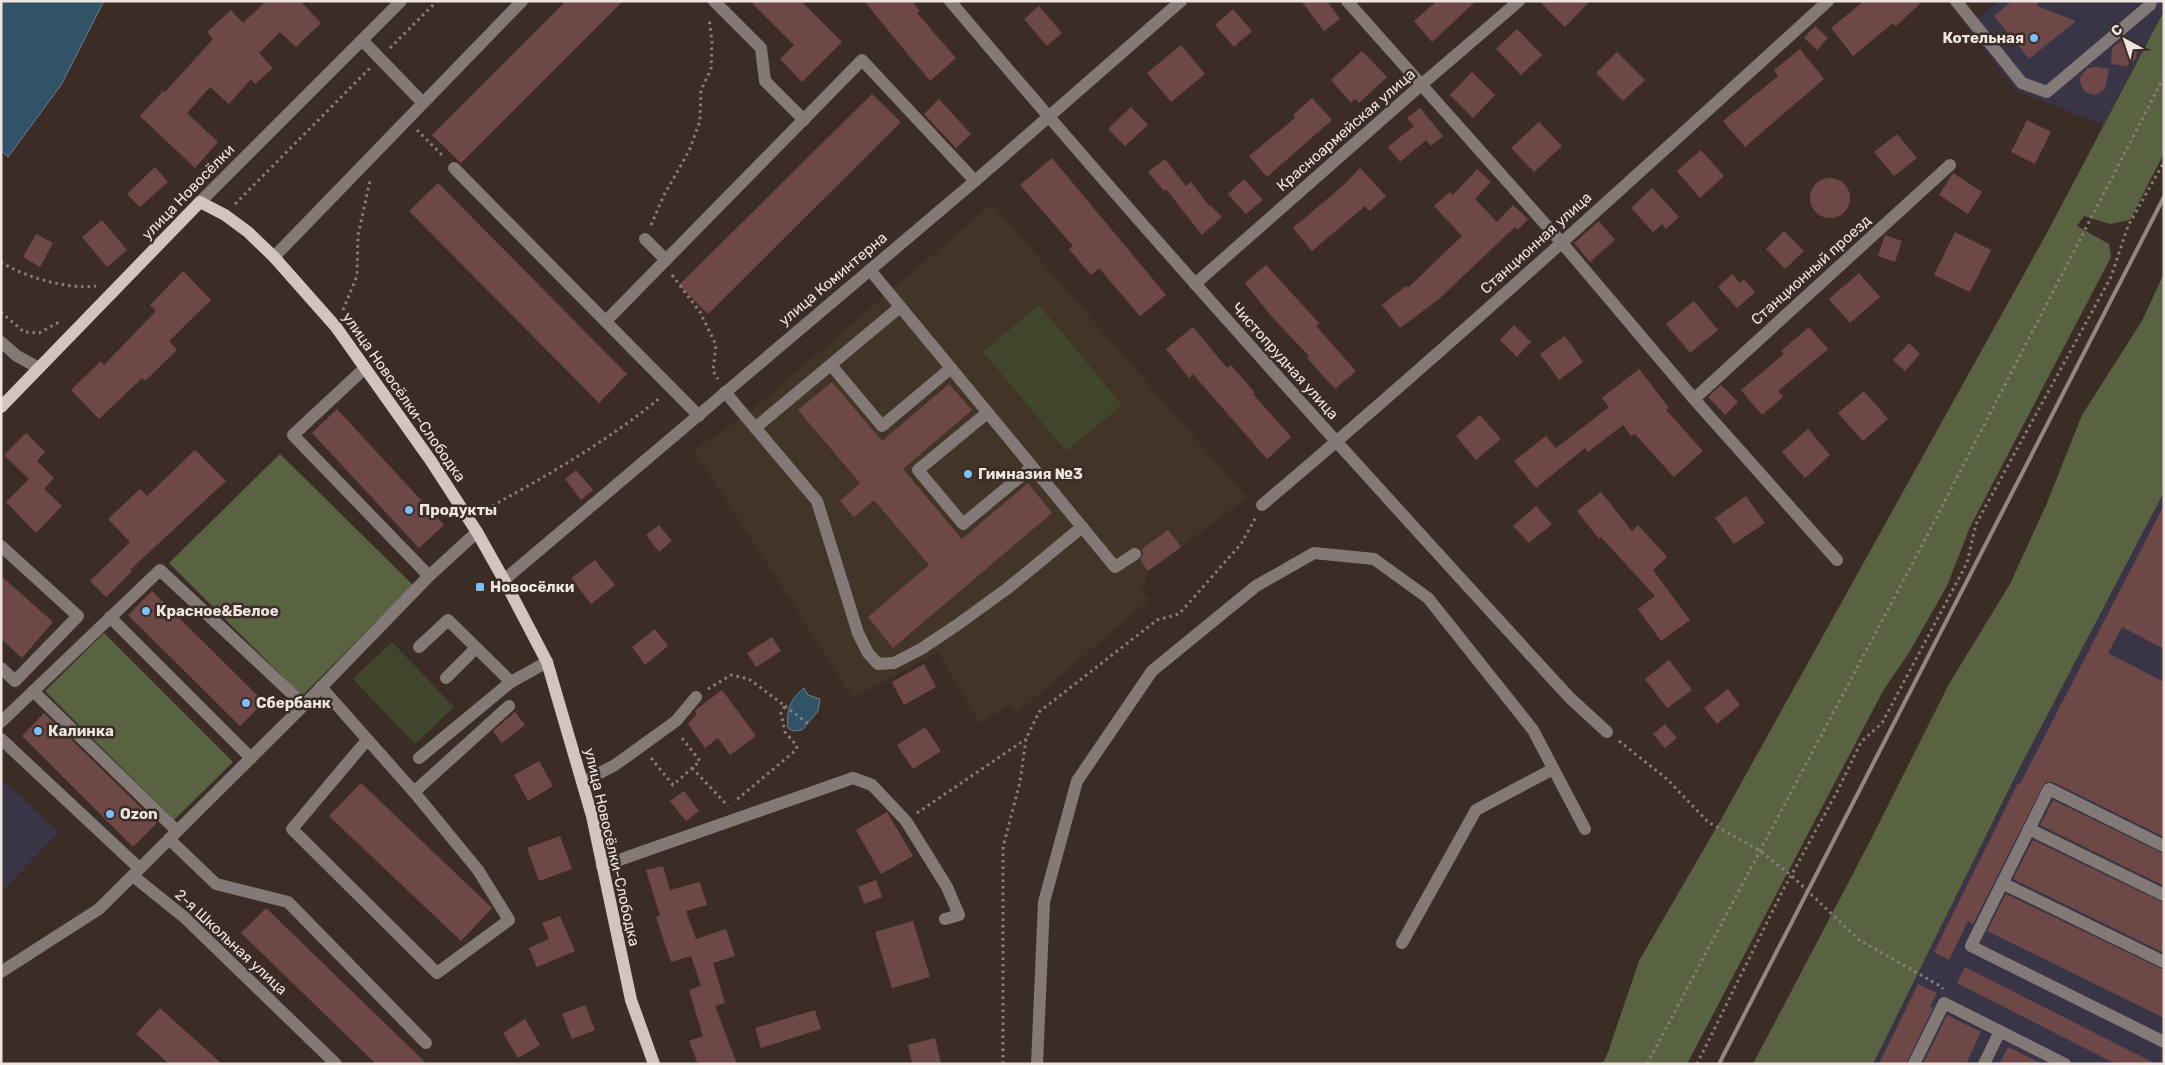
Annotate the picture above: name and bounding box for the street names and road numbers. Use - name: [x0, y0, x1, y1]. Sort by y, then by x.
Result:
- street label: Красноармейская улица: [1273, 65, 1419, 195]
- street label: улица Новосёлки: [138, 141, 238, 243]
- street label: Станционная улица: [1477, 188, 1595, 298]
- street label: Станционный проезд: [1747, 211, 1875, 329]
- street label: улица Коминтерна: [775, 229, 891, 329]
- street label: Чистопрудная улица: [1228, 299, 1342, 423]
- street label: улица Новосёлки-Слободка: [338, 309, 470, 485]
- street label: улица Новосёлки-Слободка: [580, 746, 644, 948]
- street label: 2-я Школьная улица: [171, 885, 291, 999]

